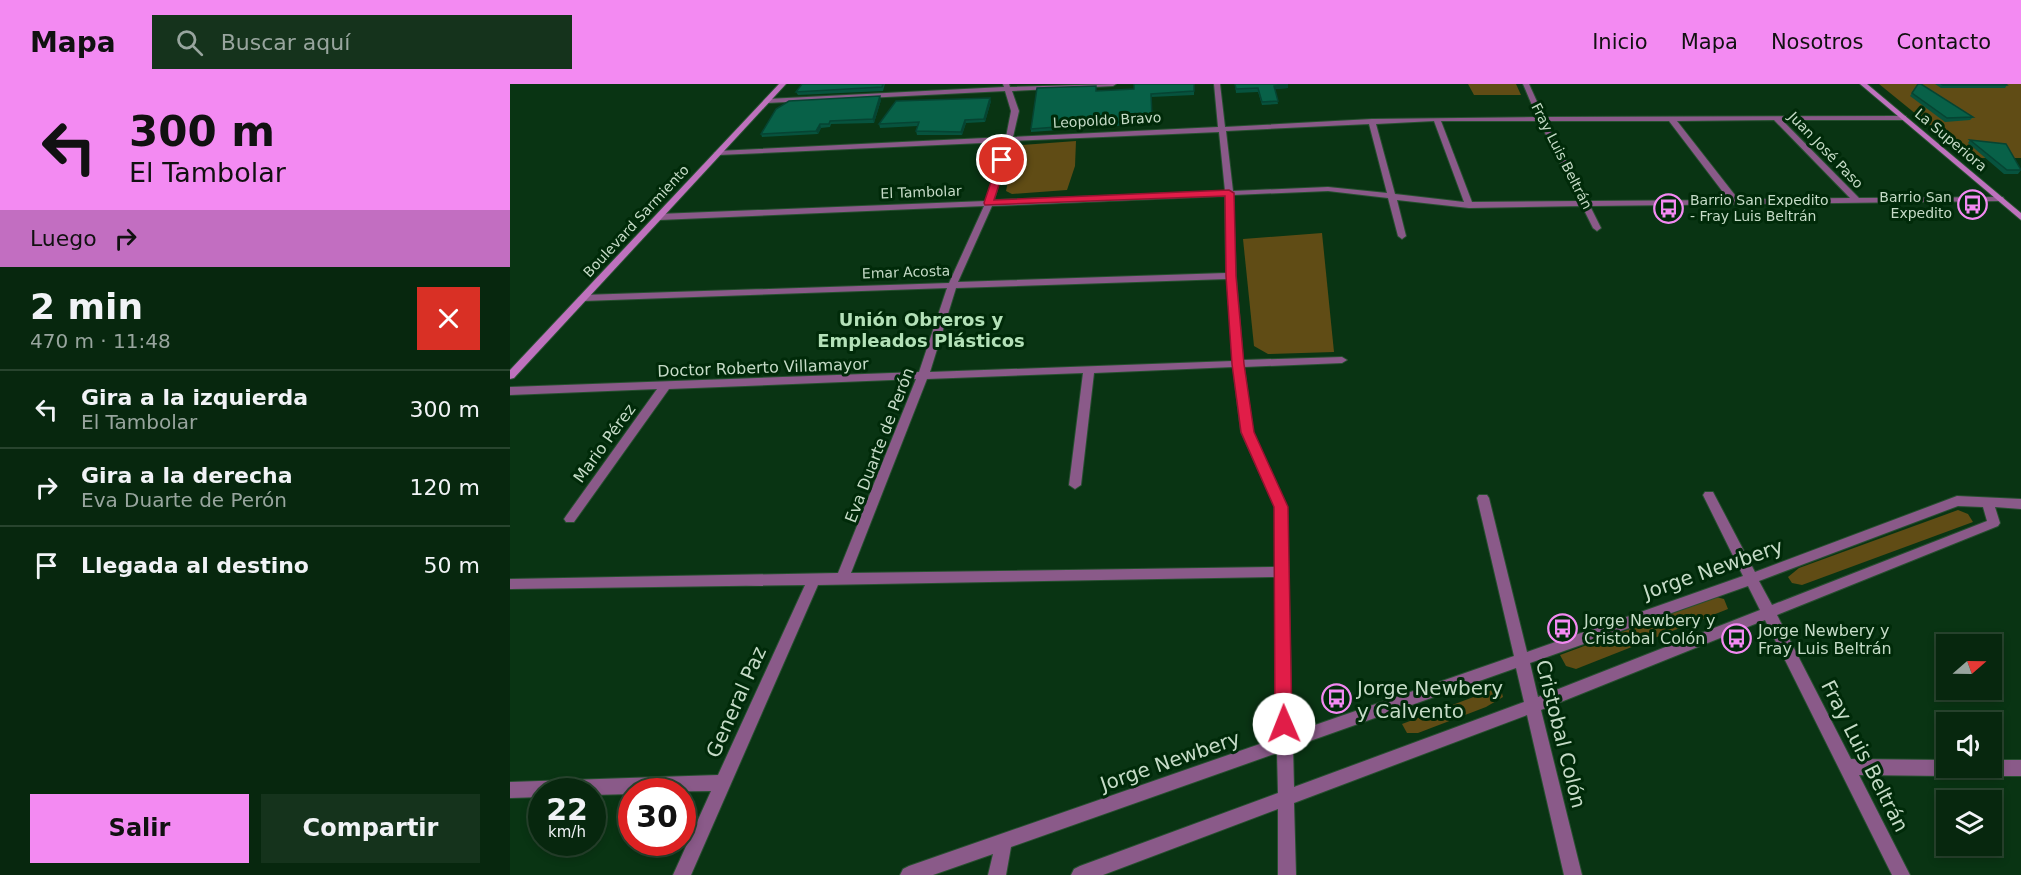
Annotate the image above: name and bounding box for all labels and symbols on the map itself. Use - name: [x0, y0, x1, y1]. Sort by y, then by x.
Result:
- street label: Fray Luis Beltrán: [1528, 100, 1596, 212]
- street label: La Superiora: [1912, 105, 1990, 175]
- street label: Juan José Paso: [1785, 108, 1867, 192]
- street label: Leopoldo Bravo: [1052, 109, 1162, 131]
- pin: [976, 134, 1027, 185]
- street label: Boulevard Sarmiento: [580, 162, 692, 280]
- street label: El Tambolar: [880, 183, 962, 201]
- place label: Barrio San Expedito: [1879, 189, 1952, 221]
- bus stop icon: Barrio San Expedito: [1957, 189, 1989, 221]
- bus stop icon: Barrio San Expedito - Fray Luis Beltrán: [1653, 192, 1685, 224]
- place label: Barrio San Expedito - Fray Luis Beltrán: [1690, 192, 1829, 224]
- street label: Emar Acosta: [862, 262, 950, 282]
- district label: Unión Obreros y Empleados Plásticos: [817, 309, 1025, 351]
- street label: Doctor Roberto Villamayor: [657, 354, 869, 381]
- street label: Eva Duarte de Perón: [841, 365, 918, 525]
- street label: Mario Pérez: [569, 400, 639, 486]
- street label: Jorge Newbery: [1638, 534, 1786, 605]
- place label: Jorge Newbery y Cristobal Colón: [1583, 611, 1715, 648]
- bus stop icon: Jorge Newbery y Cristobal Colón: [1547, 613, 1579, 645]
- place label: Jorge Newbery y Fray Luis Beltrán: [1757, 621, 1892, 658]
- bus stop icon: Jorge Newbery y Fray Luis Beltrán: [1721, 623, 1753, 655]
- north arrow: [1936, 634, 2002, 700]
- street label: General Paz: [701, 643, 771, 761]
- street label: Cristobal Colón: [1531, 657, 1591, 811]
- place label: Jorge Newbery y Calvento: [1355, 676, 1503, 723]
- street label: Fray Luis Beltrán: [1816, 676, 1914, 836]
- bus stop icon: Jorge Newbery y Calvento: [1320, 683, 1352, 715]
- position arrow: [1252, 692, 1316, 756]
- street label: Jorge Newbery: [1095, 726, 1243, 797]
- speed limit sign: 30: [618, 778, 696, 856]

